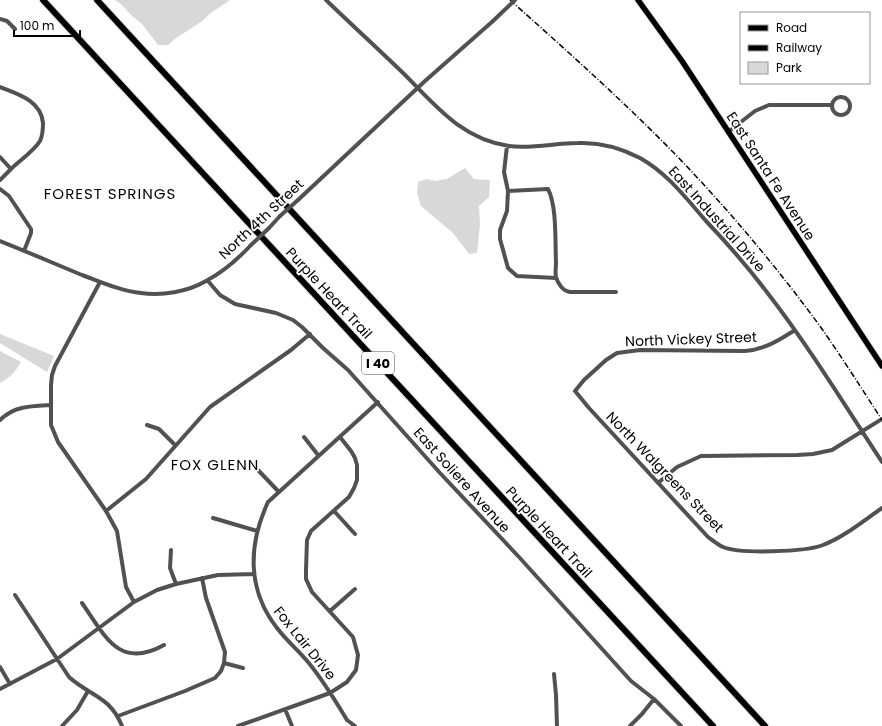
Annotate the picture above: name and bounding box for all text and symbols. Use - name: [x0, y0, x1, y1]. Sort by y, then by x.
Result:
- scale bar: [14, 12, 80, 38]
- legend: [740, 12, 870, 84]
- text: 100 m: [20, 17, 54, 34]
- text: Road: [776, 19, 807, 36]
- text: Railway: [776, 39, 822, 56]
- text: Park: [776, 59, 803, 76]
- street label: East Santa Fe Avenue: [722, 108, 820, 245]
- street label: East Industrial Drive: [664, 162, 770, 277]
- street label: North 4th Street: [214, 174, 308, 264]
- district label: FOREST SPRINGS: [44, 183, 176, 204]
- street label: Purple Heart Trail: [281, 243, 377, 343]
- street label: North Vickey Street: [625, 327, 757, 351]
- road number: I 40: [362, 352, 394, 374]
- street label: North Walgreens Street: [602, 407, 728, 537]
- street label: East Soliere Avenue: [409, 423, 515, 537]
- district label: FOX GLENN: [171, 454, 259, 475]
- street label: Purple Heart Trail: [501, 482, 597, 582]
- street label: Fox Lair Drive: [269, 602, 341, 684]

